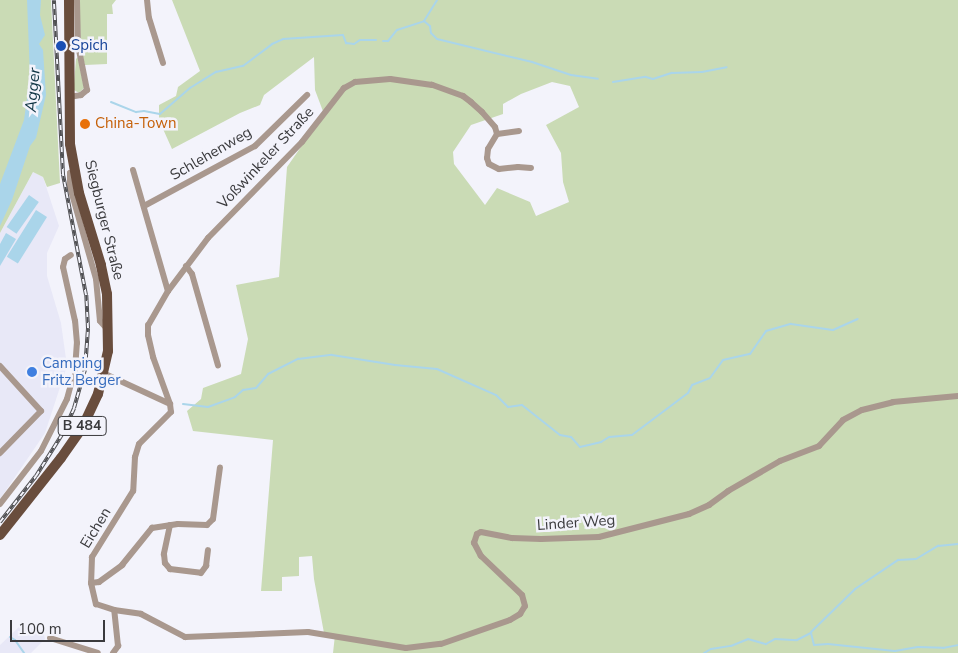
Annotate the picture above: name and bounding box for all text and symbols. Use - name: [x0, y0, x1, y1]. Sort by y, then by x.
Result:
- place label: Spich: [71, 37, 108, 55]
- marker: Spich: [55, 40, 67, 52]
- water label: Agger: [21, 67, 45, 113]
- street label: Voßwinkeler Straße: [214, 103, 318, 213]
- place label: China-Town: [95, 115, 176, 133]
- marker: China-Town: [79, 118, 91, 130]
- street label: Schlehenweg: [167, 123, 255, 185]
- street label: Siegburger Straße: [80, 158, 128, 282]
- place label: Camping Fritz Berger: [42, 354, 121, 389]
- marker: Camping Fritz Berger: [26, 366, 38, 378]
- road number: B 484: [57, 414, 107, 438]
- street label: Eichen: [77, 504, 115, 552]
- street label: Linder Weg: [536, 511, 616, 535]
- scale bar: [12, 610, 108, 642]
- text: 100 m: [18, 619, 62, 639]

